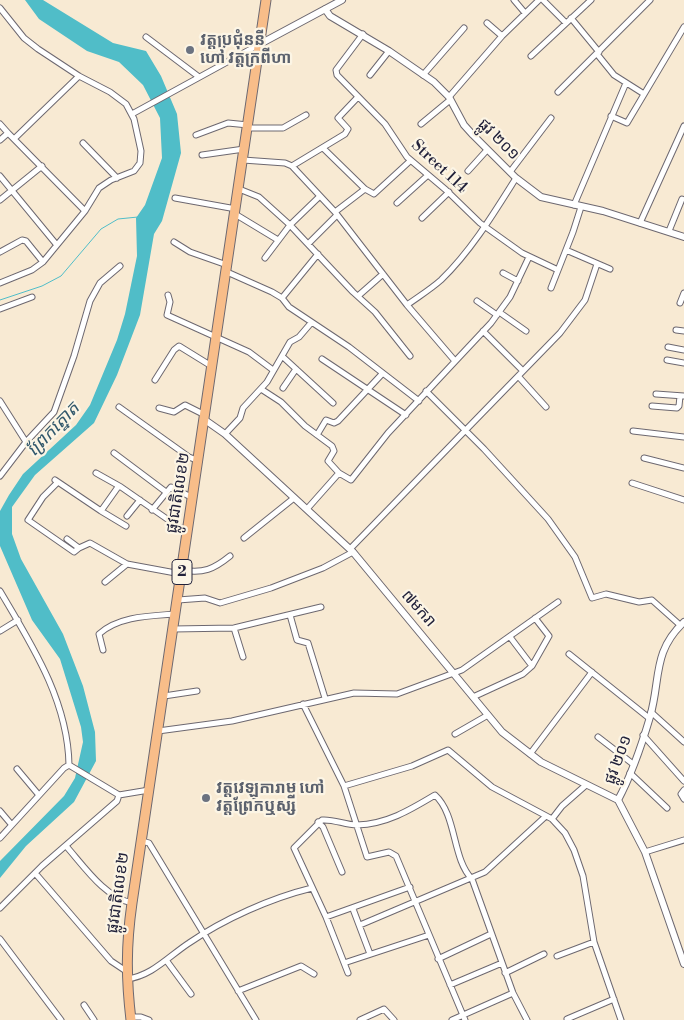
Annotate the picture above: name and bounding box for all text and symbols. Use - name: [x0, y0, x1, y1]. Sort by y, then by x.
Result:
- place label: វត្តប្រជុំននី ហៅ វត្តក្រពីហា: [200, 31, 291, 69]
- marker: វត្តប្រជុំននី ហៅ វត្តក្រពីហា: [184, 44, 196, 56]
- street label: ផ្លូវ ២០១: [473, 115, 523, 165]
- street label: Street 114: [407, 136, 471, 198]
- water label: ព្រែកត្នោត: [23, 399, 85, 461]
- street label: ផ្លូវជាតិលេខ២: [163, 451, 195, 535]
- road number: 2: [172, 560, 192, 584]
- street label: ៧មករា: [397, 587, 439, 631]
- street label: ផ្លូវ ២០១: [601, 733, 637, 787]
- place label: វត្តវេឡុការាម ហៅ វត្តព្រែកឬស្សី: [216, 779, 325, 817]
- marker: វត្តវេឡុការាម ហៅ វត្តព្រែកឬស្សី: [200, 792, 212, 804]
- street label: ផ្លូវជាតិលេខ២: [104, 851, 134, 935]

